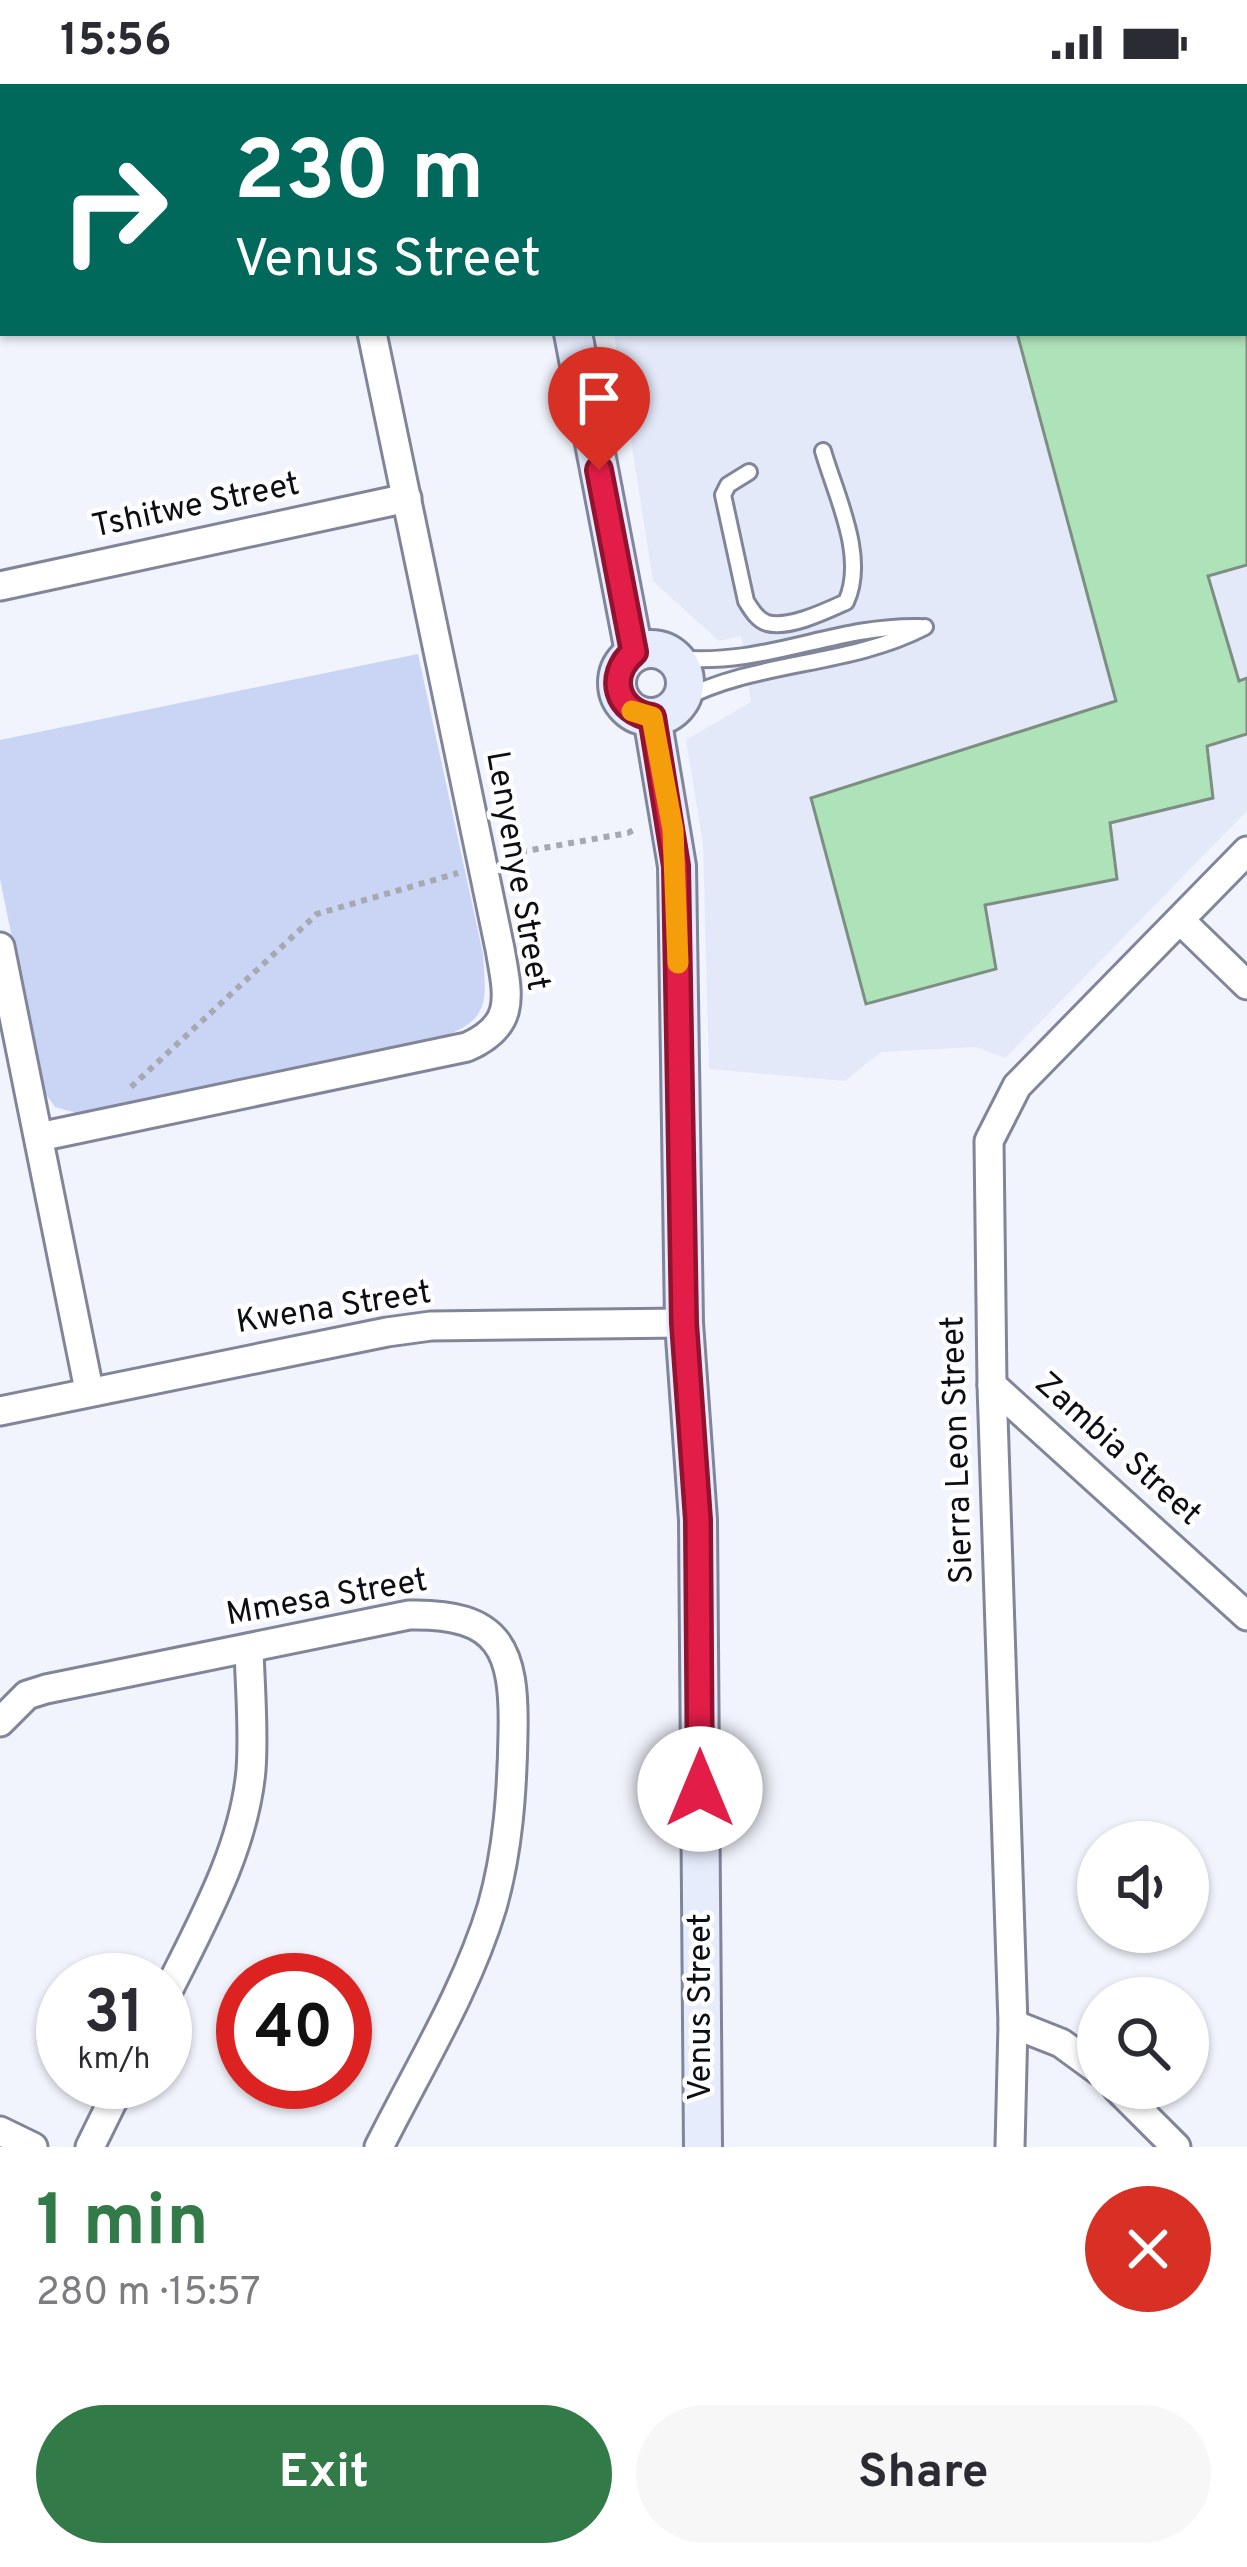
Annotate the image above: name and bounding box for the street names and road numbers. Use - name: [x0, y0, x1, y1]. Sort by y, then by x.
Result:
- street label: Tshitwe Street: [89, 465, 303, 549]
- street label: Lenyenye Street: [474, 748, 558, 994]
- street label: Kwena Street: [234, 1273, 434, 1345]
- street label: Sierra Leon Street: [933, 1315, 985, 1585]
- street label: Zambia Street: [1025, 1364, 1209, 1536]
- street label: Mmesa Street: [223, 1561, 431, 1637]
- street label: Venus Street: [681, 1913, 723, 2101]

